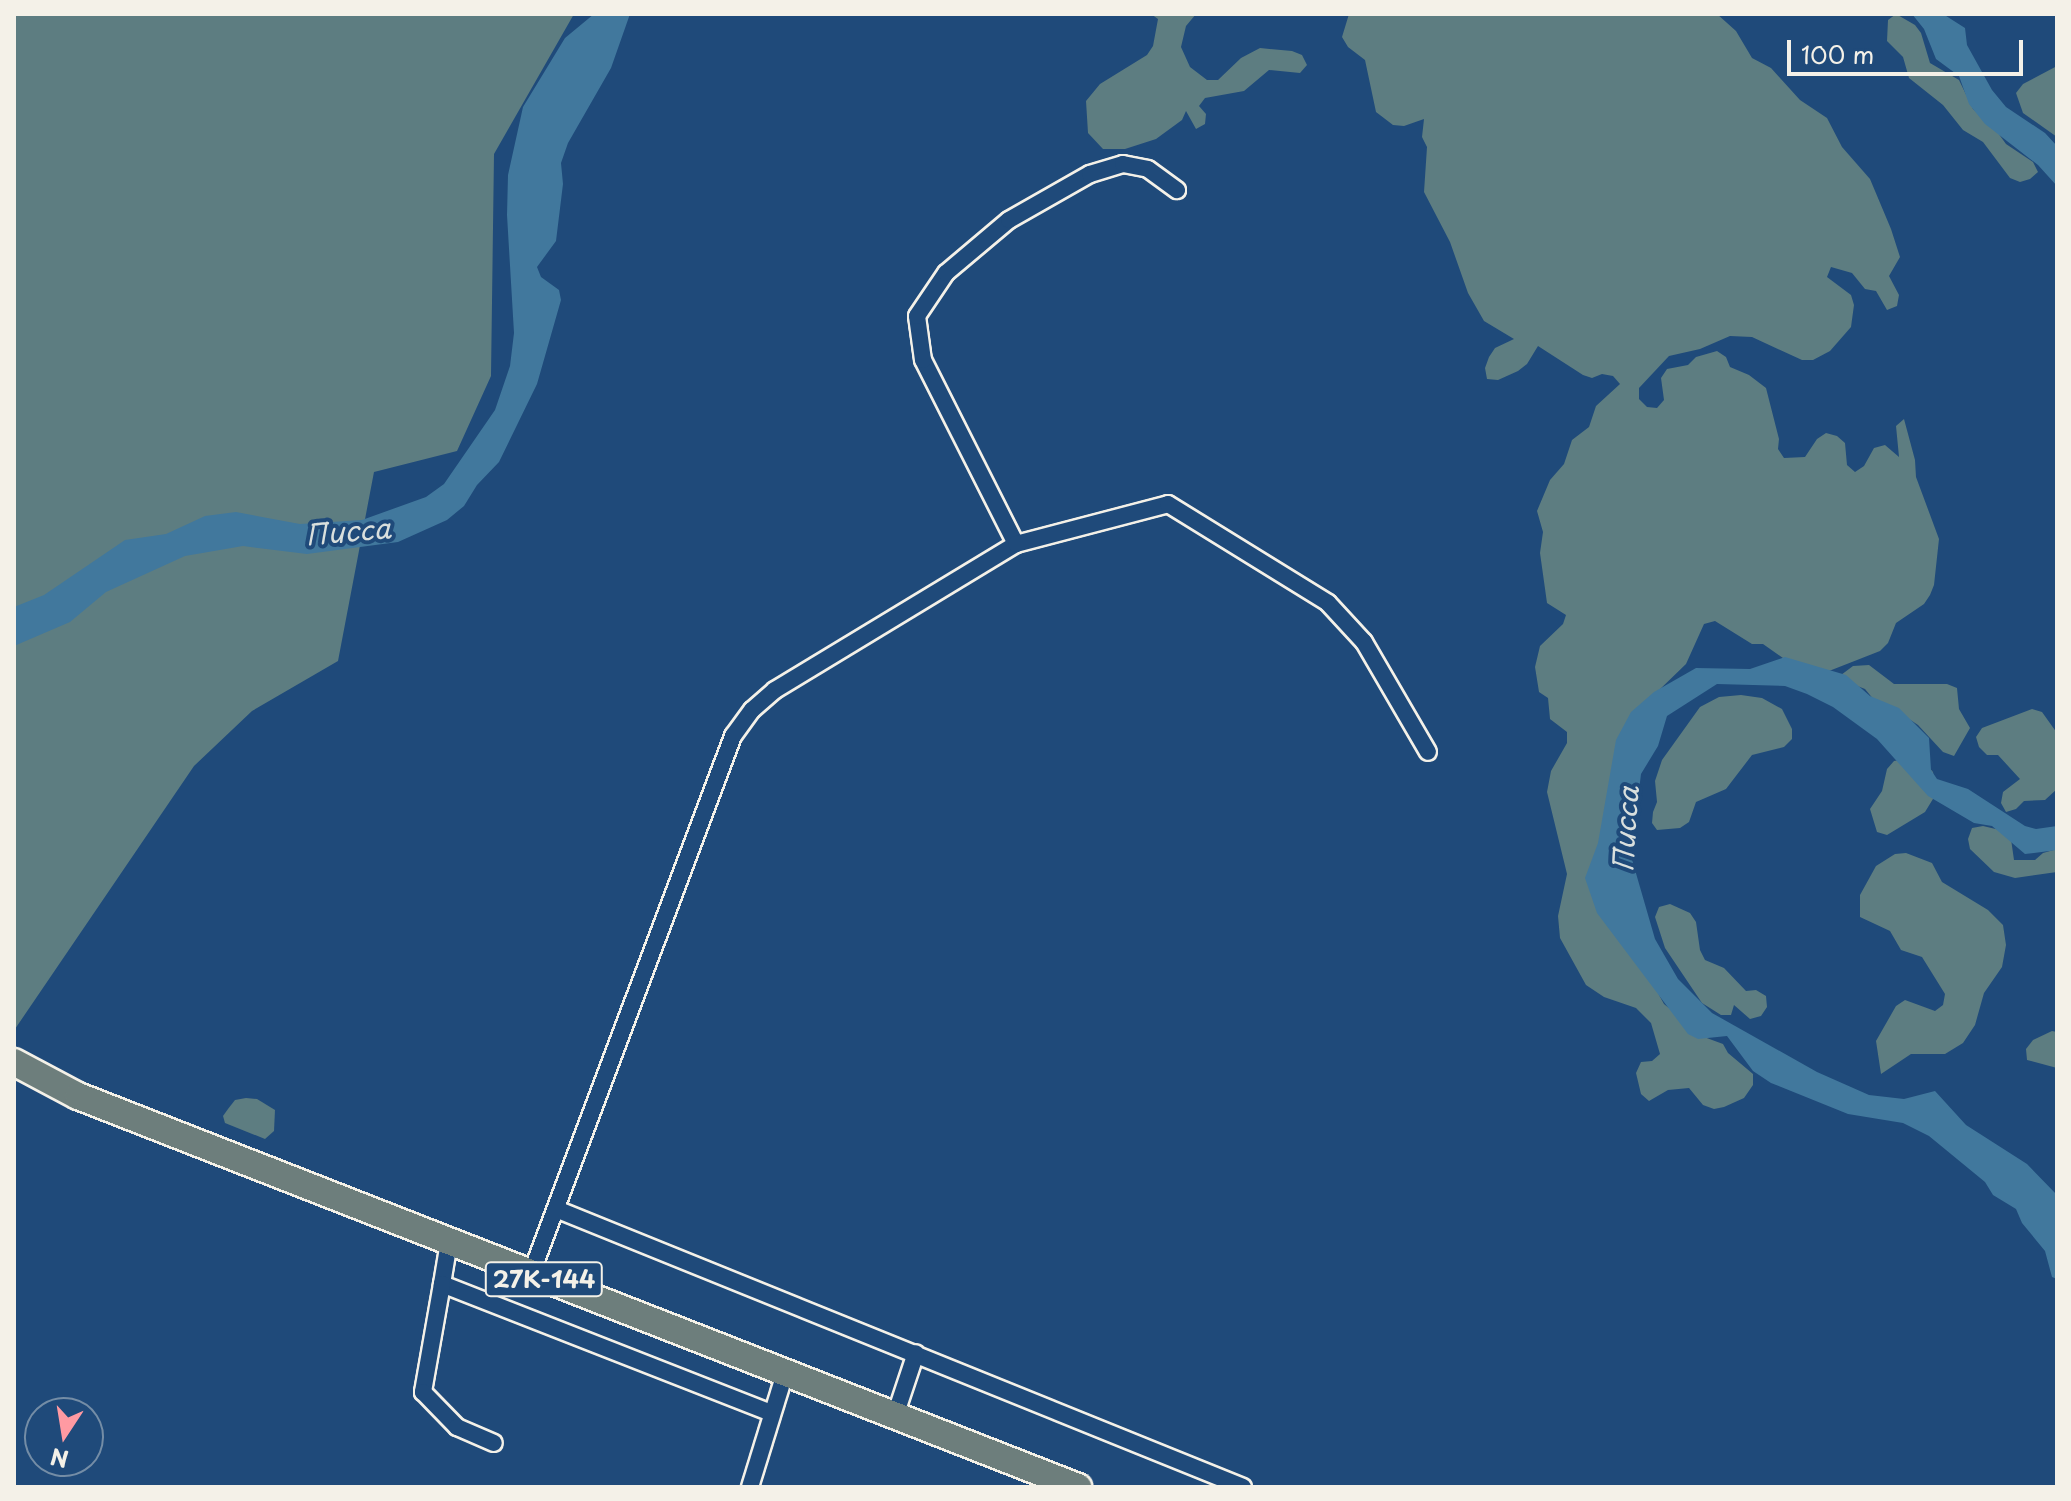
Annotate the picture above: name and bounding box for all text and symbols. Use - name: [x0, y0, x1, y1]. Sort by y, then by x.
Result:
- scale bar: [1791, 24, 2027, 74]
- text: 100 m: [1801, 36, 1874, 72]
- water label: Писса: [304, 511, 392, 551]
- water label: Писса: [1605, 785, 1645, 873]
- road number: 27К-144: [484, 1259, 604, 1299]
- north arrow: [24, 1397, 104, 1477]
- text: N: [47, 1441, 71, 1477]

